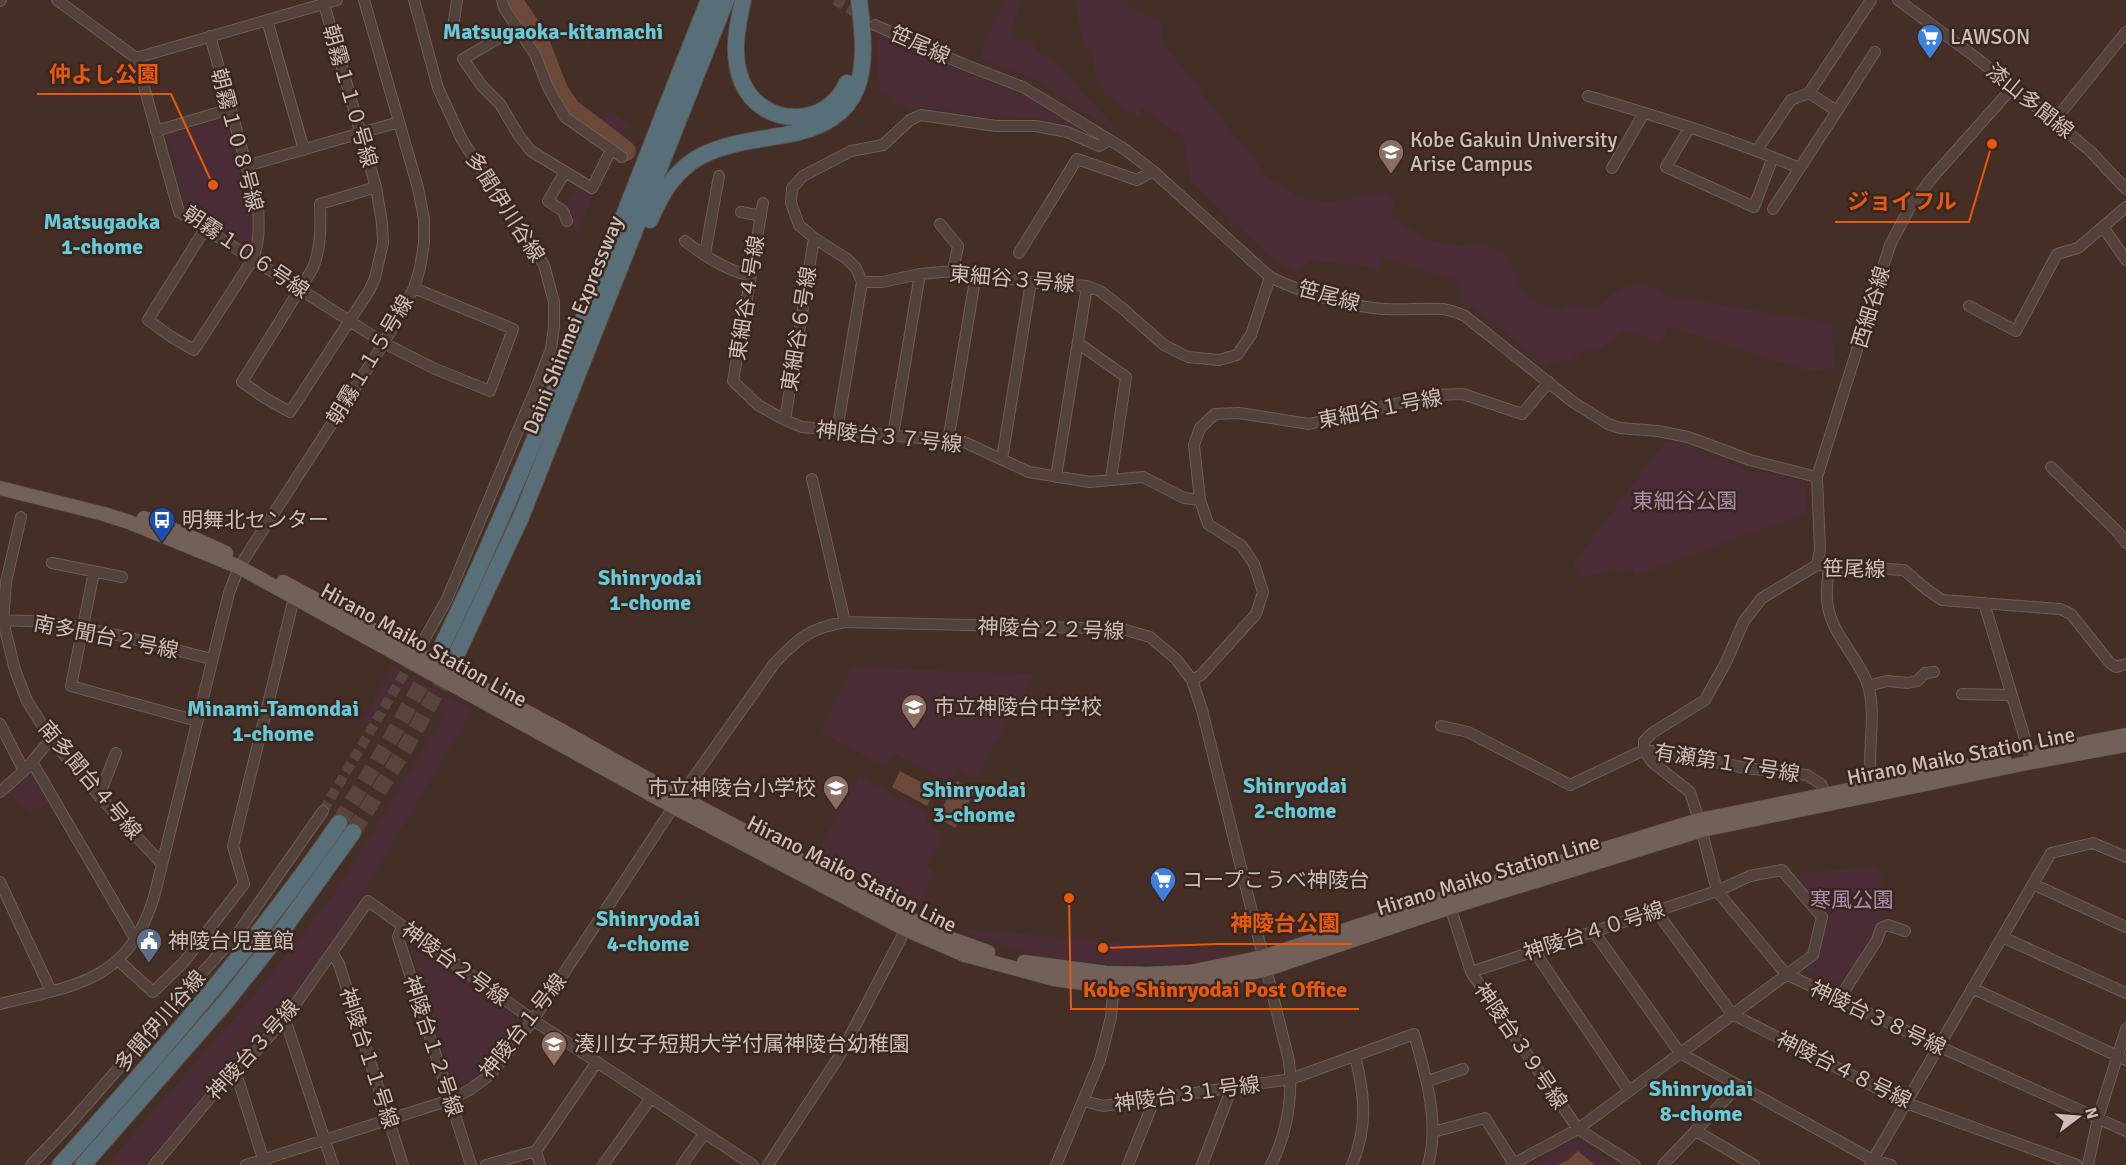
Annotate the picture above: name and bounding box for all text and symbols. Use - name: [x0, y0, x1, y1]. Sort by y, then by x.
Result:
- district label: Matsugaoka-kitamachi: [443, 18, 663, 45]
- street label: 笹尾線: [886, 20, 954, 70]
- street label: 朝霧１１０号線: [317, 22, 383, 170]
- supermarket icon: LAWSON: [1915, 22, 1945, 60]
- place label: LAWSON: [1950, 24, 2030, 50]
- callout: 仲よし公園: [37, 54, 171, 94]
- street label: 漆山多聞線: [1981, 58, 2079, 144]
- text: 仲よし公園: [49, 61, 159, 88]
- street label: 朝霧１０８号線: [205, 66, 269, 214]
- place label: Kobe Gakuin University Arise Campus: [1410, 127, 1618, 177]
- school or university icon: Kobe Gakuin University Arise Campus: [1376, 137, 1406, 175]
- street label: 多聞伊川谷線: [460, 147, 550, 267]
- callout: ジョイフル: [1835, 182, 1969, 222]
- text: ジョイフル: [1847, 188, 1957, 215]
- street label: 朝霧１０６号線: [178, 200, 314, 304]
- district label: Matsugaoka 1-chome: [44, 208, 160, 260]
- street label: Daini Shinmei Expressway: [517, 212, 629, 438]
- street label: 東細谷４号線: [724, 234, 770, 362]
- street label: 東細谷３号線: [948, 261, 1076, 297]
- street label: 西細谷線: [1846, 263, 1896, 351]
- street label: 東細谷６号線: [776, 265, 822, 393]
- street label: 笹尾線: [1295, 275, 1363, 317]
- street label: 朝霧１１５号線: [321, 290, 419, 430]
- street label: 東細谷１号線: [1316, 384, 1444, 434]
- street label: 神陵台３７号線: [815, 416, 963, 458]
- park label: 東細谷公園: [1633, 488, 1738, 514]
- bus stop icon: 明舞北センター: [147, 505, 177, 543]
- place label: 明舞北センター: [182, 507, 329, 533]
- street label: 笹尾線: [1822, 555, 1886, 583]
- district label: Shinryodai 1-chome: [598, 564, 702, 616]
- street label: Hirano Maiko Station Line: [316, 577, 532, 713]
- street label: 南多聞台２号線: [31, 610, 181, 664]
- street label: 神陵台２２号線: [977, 613, 1125, 645]
- school or university icon: 市立神陵台中学校: [899, 692, 929, 730]
- place label: 市立神陵台中学校: [934, 694, 1102, 720]
- district label: Minami-Tamondai 1-chome: [187, 695, 359, 747]
- street label: 南多聞台４号線: [33, 715, 147, 845]
- street label: Hirano Maiko Station Line: [1845, 721, 2077, 791]
- street label: 有瀬第１７号線: [1652, 739, 1802, 787]
- district label: Shinryodai 2-chome: [1243, 772, 1347, 824]
- school or university icon: 市立神陵台小学校: [821, 773, 851, 811]
- place label: 市立神陵台小学校: [648, 775, 816, 801]
- district label: Shinryodai 3-chome: [922, 776, 1026, 828]
- street label: Hirano Maiko Station Line: [743, 810, 961, 938]
- street label: Hirano Maiko Station Line: [1373, 829, 1603, 921]
- supermarket icon: コープこうべ神陵台: [1148, 865, 1178, 903]
- place label: コープこうべ神陵台: [1182, 867, 1370, 893]
- park label: 寒風公園: [1810, 887, 1894, 913]
- street label: 神陵台４０号線: [1520, 896, 1668, 966]
- callout: 神陵台公園: [1218, 904, 1352, 944]
- district label: Shinryodai 4-chome: [596, 905, 700, 957]
- text: 神陵台公園: [1230, 910, 1340, 937]
- street label: 神陵台２号線: [396, 916, 514, 1012]
- public building icon: 神陵台児童館: [134, 926, 164, 964]
- place label: 神陵台児童館: [168, 928, 294, 954]
- street label: 多聞伊川谷線: [109, 965, 211, 1077]
- street label: 神陵台１号線: [474, 968, 572, 1084]
- callout: Kobe Shinryodai Post Office: [1071, 969, 1359, 1009]
- street label: 神陵台１２号線: [398, 972, 468, 1120]
- street label: 神陵台３８号線: [1806, 975, 1950, 1061]
- text: Kobe Shinryodai Post Office: [1083, 976, 1347, 1003]
- street label: 神陵台３９号線: [1469, 978, 1573, 1114]
- street label: 神陵台１１号線: [334, 984, 404, 1132]
- street label: 神陵台３号線: [201, 994, 305, 1106]
- street label: 神陵台４８号線: [1772, 1026, 1916, 1114]
- school or university icon: 湊川女子短期大学付属神陵台幼稚園: [539, 1029, 569, 1067]
- place label: 湊川女子短期大学付属神陵台幼稚園: [574, 1031, 910, 1057]
- street label: 神陵台３１号線: [1112, 1071, 1262, 1117]
- district label: Shinryodai 8-chome: [1649, 1075, 1753, 1127]
- north arrow: [2048, 1087, 2108, 1147]
- text: N: [2080, 1105, 2103, 1121]

